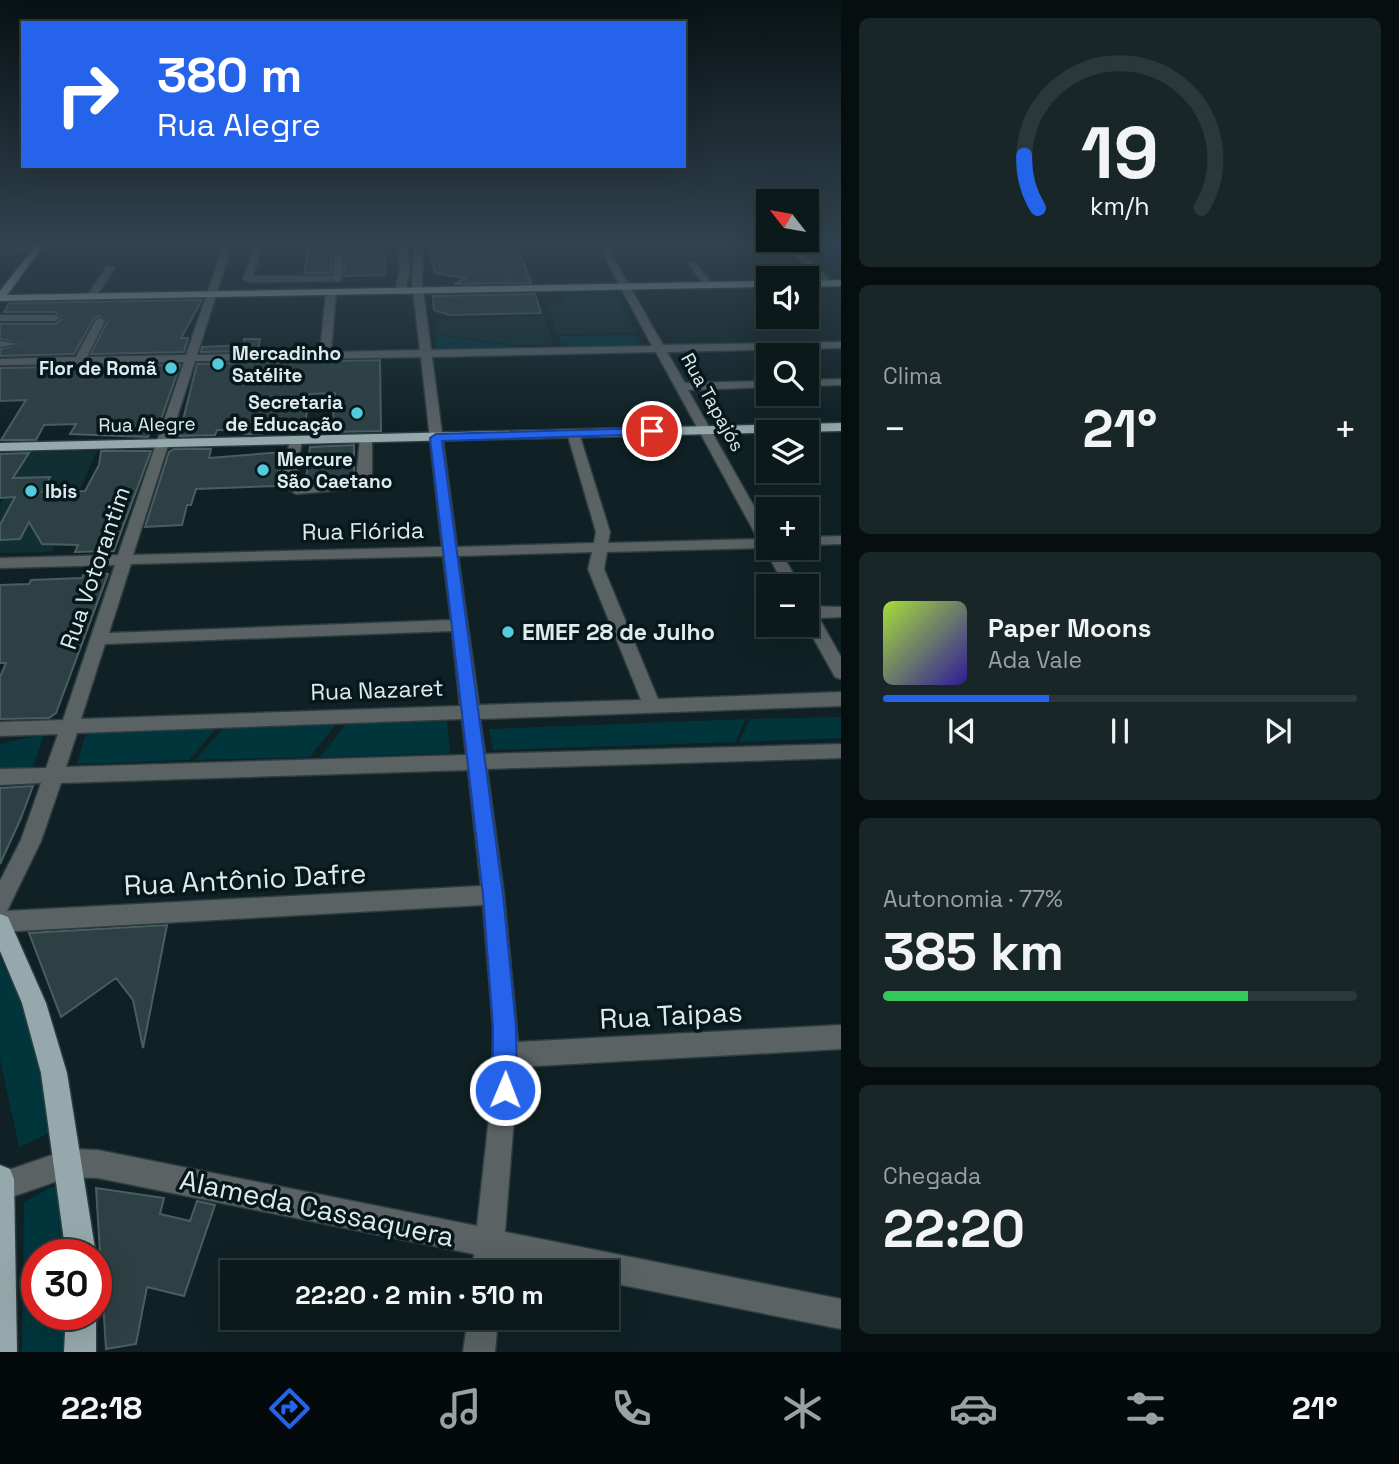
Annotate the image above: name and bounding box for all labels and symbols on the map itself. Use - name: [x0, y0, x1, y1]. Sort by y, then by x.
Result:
- north arrow: [756, 189, 819, 252]
- place label: Mercadinho Satélite: [232, 341, 341, 388]
- street label: Rua Tapajós: [675, 349, 750, 456]
- place label: Flor de Romã: [39, 356, 157, 381]
- marker: Mercadinho Satélite: [210, 356, 226, 372]
- marker: Flor de Romã: [163, 360, 179, 376]
- place label: Secretaria de Educação: [225, 390, 343, 437]
- pin: [622, 401, 682, 461]
- marker: Secretaria de Educação: [349, 405, 365, 421]
- street label: Rua Alegre: [98, 411, 196, 438]
- place label: Mercure São Caetano: [277, 447, 392, 494]
- marker: Mercure São Caetano: [255, 462, 271, 478]
- place label: Ibis: [45, 479, 77, 504]
- marker: Ibis: [23, 483, 39, 499]
- street label: Rua Votorantim: [53, 483, 137, 653]
- street label: Rua Flórida: [302, 515, 424, 547]
- place label: EMEF 28 de Julho: [522, 617, 715, 647]
- marker: EMEF 28 de Julho: [500, 624, 516, 640]
- street label: Rua Nazaret: [310, 673, 444, 707]
- street label: Rua Antônio Dafre: [123, 855, 367, 903]
- street label: Rua Taipas: [599, 993, 743, 1037]
- position arrow: [468, 1053, 542, 1127]
- street label: Alameda Cassaquera: [177, 1161, 457, 1255]
- speed limit sign: 30: [21, 1239, 112, 1330]

